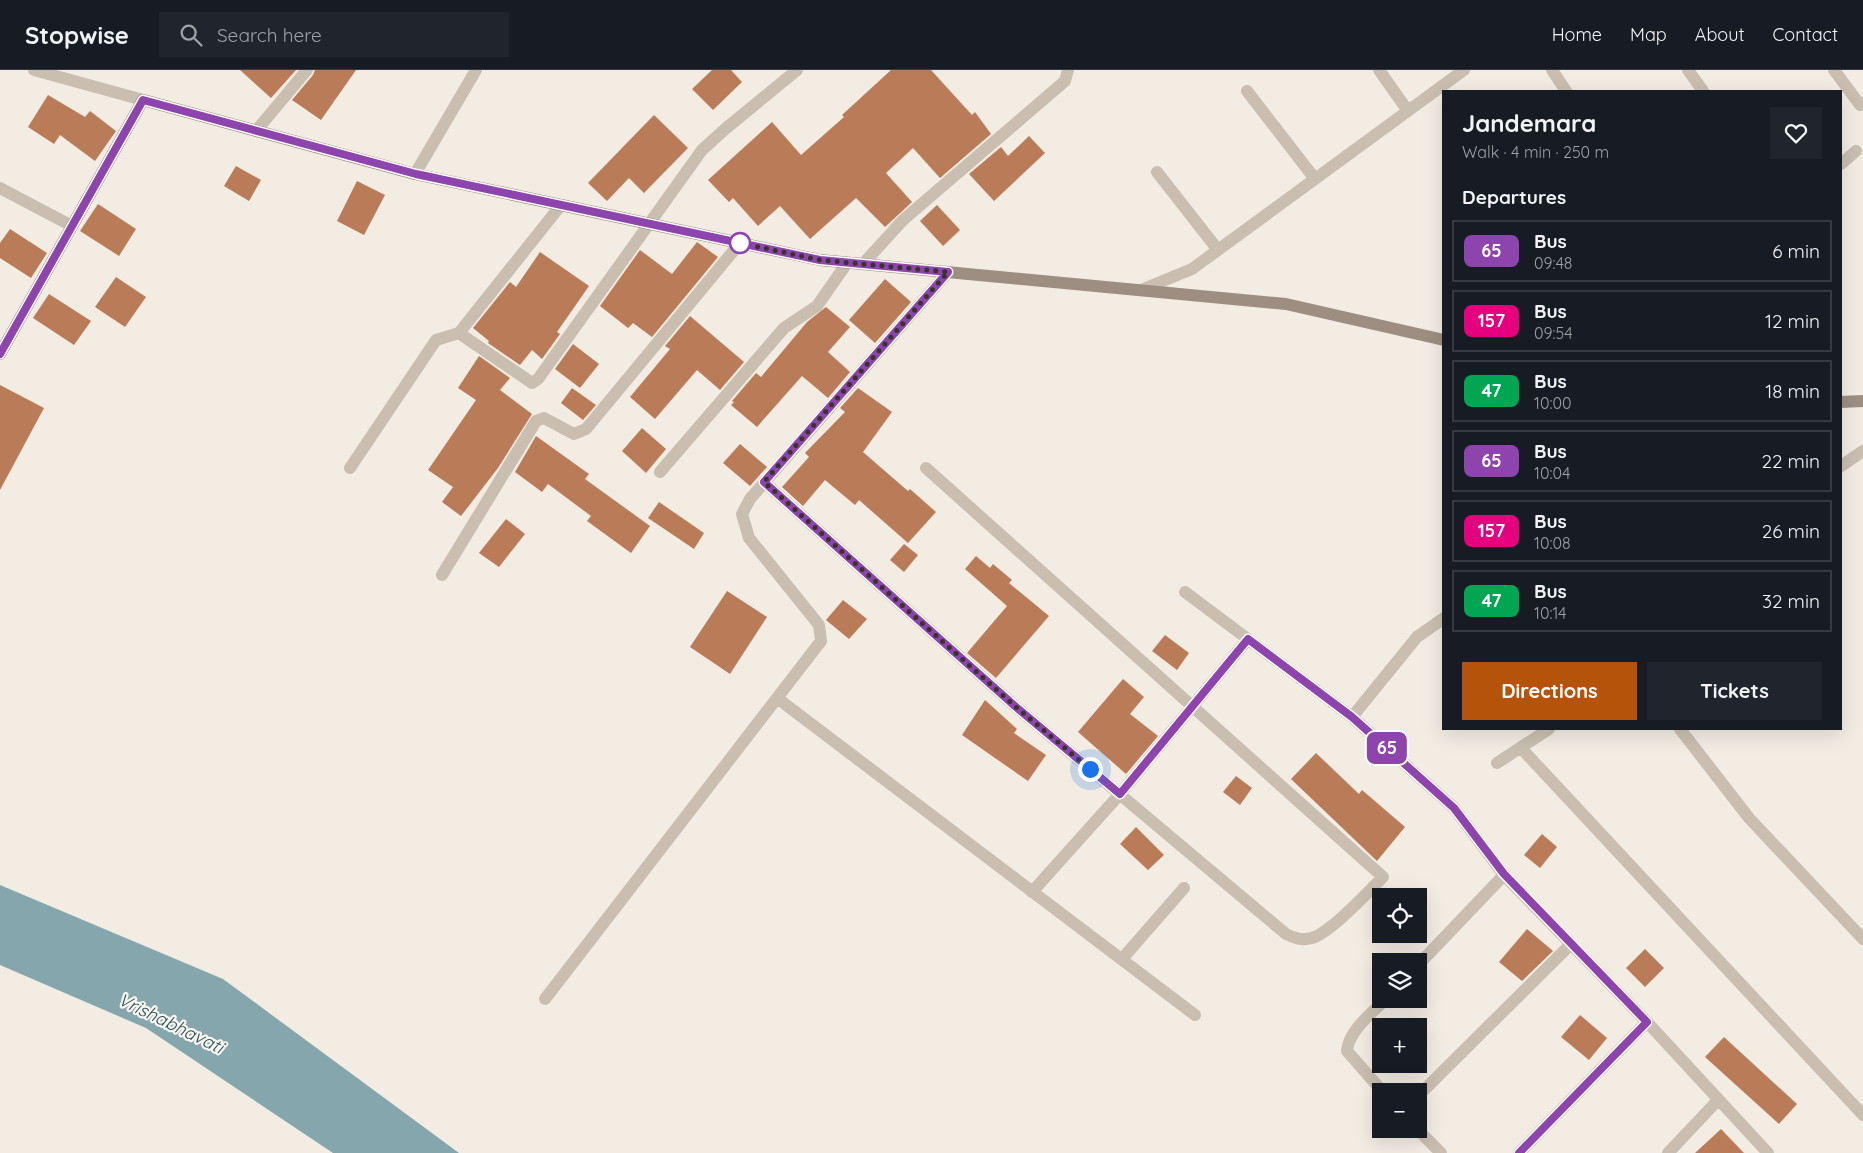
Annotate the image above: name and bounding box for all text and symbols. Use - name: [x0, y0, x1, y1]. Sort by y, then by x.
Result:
- search box: [159, 12, 509, 57]
- text: Stopwise: [25, 20, 129, 50]
- icon: search: [177, 21, 205, 49]
- text: Search here: [217, 23, 322, 47]
- text: Home: [1552, 23, 1602, 46]
- text: Map: [1630, 23, 1667, 46]
- text: About: [1695, 23, 1745, 46]
- text: Contact: [1773, 23, 1838, 46]
- button: heart: [1770, 107, 1822, 159]
- text: Jandemara: [1462, 108, 1596, 138]
- text: Walk · 4 min · 250 m: [1462, 142, 1609, 162]
- text: Departures: [1462, 185, 1566, 209]
- text: Bus: [1534, 229, 1567, 253]
- unlabelled marker: [729, 232, 751, 254]
- text: 65: [1481, 239, 1502, 262]
- text: 6 min: [1772, 239, 1820, 263]
- text: 09:48: [1534, 253, 1573, 273]
- text: Bus: [1534, 299, 1567, 323]
- text: 157: [1478, 309, 1505, 332]
- text: 12 min: [1765, 309, 1820, 333]
- text: 09:54: [1534, 323, 1573, 343]
- text: Bus: [1534, 369, 1567, 393]
- text: 47: [1482, 379, 1501, 402]
- text: 18 min: [1765, 379, 1820, 403]
- text: 10:00: [1534, 393, 1571, 413]
- text: Bus: [1534, 439, 1567, 463]
- text: 65: [1481, 449, 1502, 472]
- text: 22 min: [1761, 449, 1820, 473]
- text: 10:04: [1534, 463, 1570, 483]
- text: Bus: [1534, 509, 1567, 533]
- text: 157: [1478, 519, 1505, 542]
- text: 26 min: [1762, 519, 1820, 543]
- text: 10:08: [1534, 533, 1571, 553]
- text: Bus: [1534, 579, 1567, 603]
- text: 47: [1482, 589, 1501, 612]
- text: 32 min: [1762, 589, 1820, 613]
- text: 10:14: [1534, 603, 1567, 623]
- button: Directions: [1462, 662, 1637, 720]
- button: Tickets: [1647, 662, 1822, 720]
- line badge: 65: [1364, 732, 1410, 764]
- text: 65: [1377, 736, 1397, 759]
- your location: [1078, 757, 1103, 782]
- map controls: [1372, 888, 1427, 1138]
- button: locate: [1372, 888, 1427, 943]
- button: layers: [1372, 953, 1427, 1008]
- water label: Vrishabhavati: [115, 988, 229, 1059]
- button: +: [1372, 1018, 1427, 1073]
- button: −: [1372, 1083, 1427, 1138]

